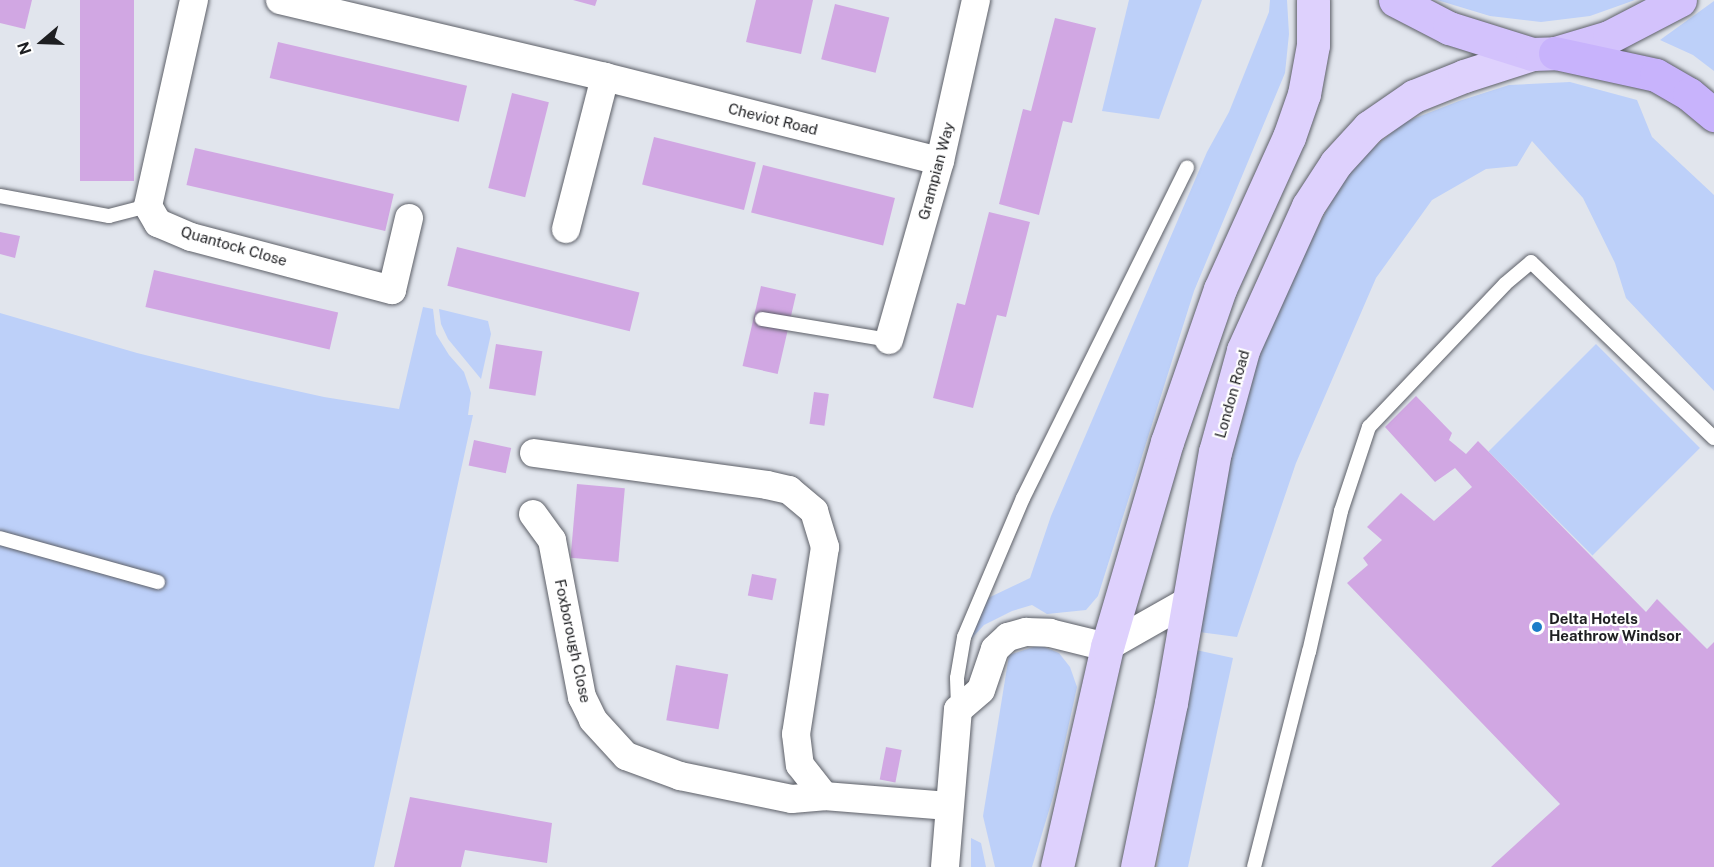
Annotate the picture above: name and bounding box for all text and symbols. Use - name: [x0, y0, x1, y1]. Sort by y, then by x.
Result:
- north arrow: [12, 12, 72, 72]
- text: N: [13, 39, 36, 57]
- street label: Cheviot Road: [726, 99, 820, 139]
- street label: Grampian Way: [914, 120, 958, 222]
- street label: Quantock Close: [179, 222, 289, 270]
- street label: London Road: [1211, 348, 1253, 440]
- street label: Foxborough Close: [551, 577, 595, 705]
- place label: Delta Hotels Heathrow Windsor: [1549, 609, 1681, 644]
- marker: Delta Hotels Heathrow Windsor: [1530, 620, 1544, 634]

